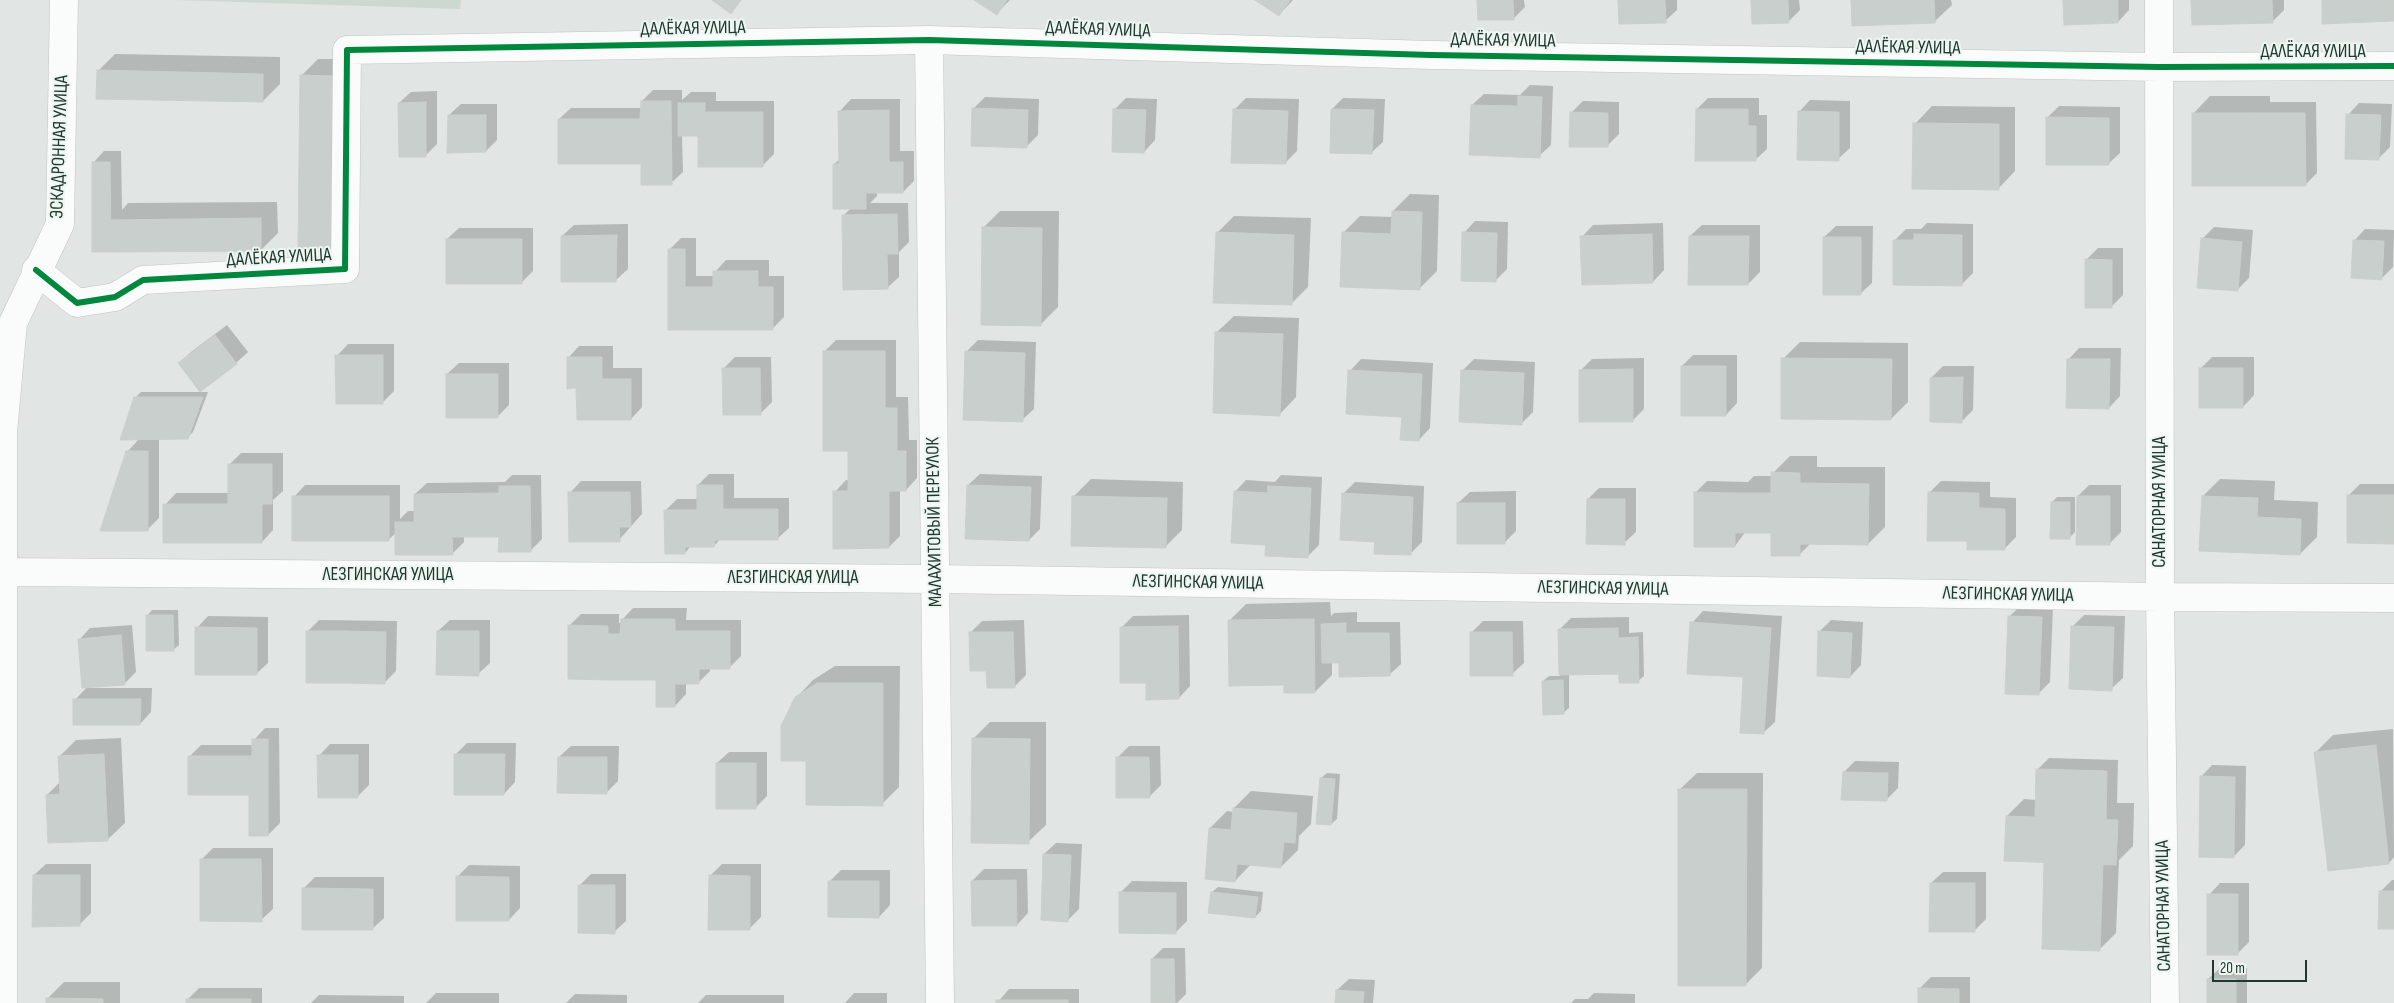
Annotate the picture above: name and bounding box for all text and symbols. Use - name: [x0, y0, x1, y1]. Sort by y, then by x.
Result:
- street label: ДАЛЁКАЯ УЛИЦА: [640, 17, 746, 41]
- street label: ДАЛЁКАЯ УЛИЦА: [1045, 17, 1151, 43]
- street label: ДАЛЁКАЯ УЛИЦА: [1450, 29, 1556, 53]
- street label: ДАЛЁКАЯ УЛИЦА: [1855, 36, 1961, 60]
- street label: ДАЛЁКАЯ УЛИЦА: [2260, 41, 2366, 63]
- street label: ЭСКАДРОННАЯ УЛИЦА: [46, 75, 74, 219]
- street label: ДАЛЁКАЯ УЛИЦА: [226, 244, 332, 272]
- street label: САНАТОРНАЯ УЛИЦА: [2149, 436, 2171, 568]
- street label: МАЛАХИТОВЫЙ ПЕРЕУЛОК: [922, 437, 948, 607]
- street label: ЛЕЗГИНСКАЯ УЛИЦА: [323, 564, 453, 586]
- street label: ЛЕЗГИНСКАЯ УЛИЦА: [728, 567, 858, 589]
- street label: ЛЕЗГИНСКАЯ УЛИЦА: [1132, 570, 1264, 596]
- street label: ЛЕЗГИНСКАЯ УЛИЦА: [1537, 576, 1669, 602]
- street label: ЛЕЗГИНСКАЯ УЛИЦА: [1942, 582, 2074, 608]
- street label: САНАТОРНАЯ УЛИЦА: [2151, 840, 2177, 972]
- scale bar: [2214, 950, 2309, 982]
- text: 20 m: [2220, 959, 2245, 978]

